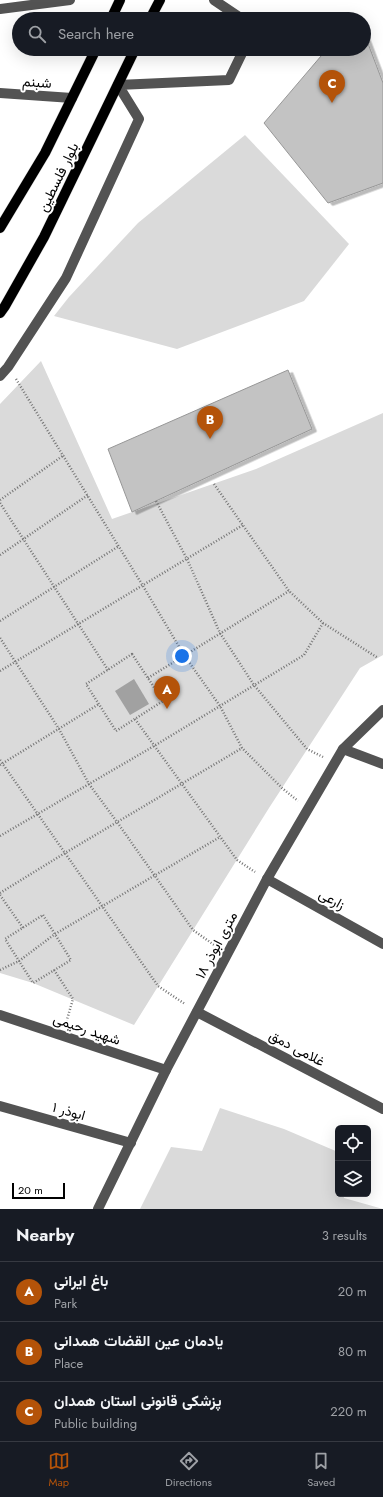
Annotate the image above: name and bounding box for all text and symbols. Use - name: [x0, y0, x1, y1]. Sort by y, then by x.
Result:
- search box: [12, 12, 371, 56]
- icon: search: [26, 23, 48, 45]
- text: Search here: [58, 23, 134, 45]
- pin: C: [319, 70, 345, 103]
- street label: شبنم: [22, 71, 52, 93]
- street label: بلوار فلسطین: [33, 139, 83, 215]
- pin: B: [197, 406, 223, 439]
- your location: [172, 646, 192, 666]
- pin: A: [154, 676, 180, 709]
- street label: زارعی: [315, 884, 349, 914]
- street label: ۱۸ متری ابوذر: [190, 908, 242, 982]
- street label: شهید رحیمی: [51, 1008, 123, 1050]
- street label: غلامی دمق: [266, 1025, 328, 1071]
- street label: ابوذر ۱: [50, 1097, 88, 1125]
- map controls: [335, 1125, 371, 1197]
- button: locate: [335, 1125, 371, 1161]
- button: layers: [335, 1161, 371, 1197]
- scale bar: [12, 1181, 65, 1200]
- text: 20 m: [18, 1182, 43, 1198]
- text: Nearby: [16, 1223, 74, 1247]
- text: 3 results: [322, 1226, 367, 1245]
- text: باغ ایرانی: [54, 1270, 108, 1292]
- text: A: [24, 1282, 34, 1301]
- text: 20 m: [338, 1282, 367, 1301]
- text: Park: [54, 1294, 77, 1313]
- text: یادمان عین القضات همدانی: [54, 1330, 223, 1352]
- text: B: [25, 1342, 33, 1361]
- text: 80 m: [338, 1342, 367, 1361]
- text: Place: [54, 1354, 83, 1373]
- text: پزشکی قانونی استان همدان: [54, 1390, 222, 1412]
- text: C: [24, 1402, 34, 1421]
- text: 220 m: [330, 1402, 367, 1421]
- text: Public building: [54, 1414, 137, 1433]
- tab: Map: [48, 1450, 70, 1490]
- tab: Directions: [165, 1450, 212, 1490]
- tab: Saved: [307, 1450, 335, 1490]

